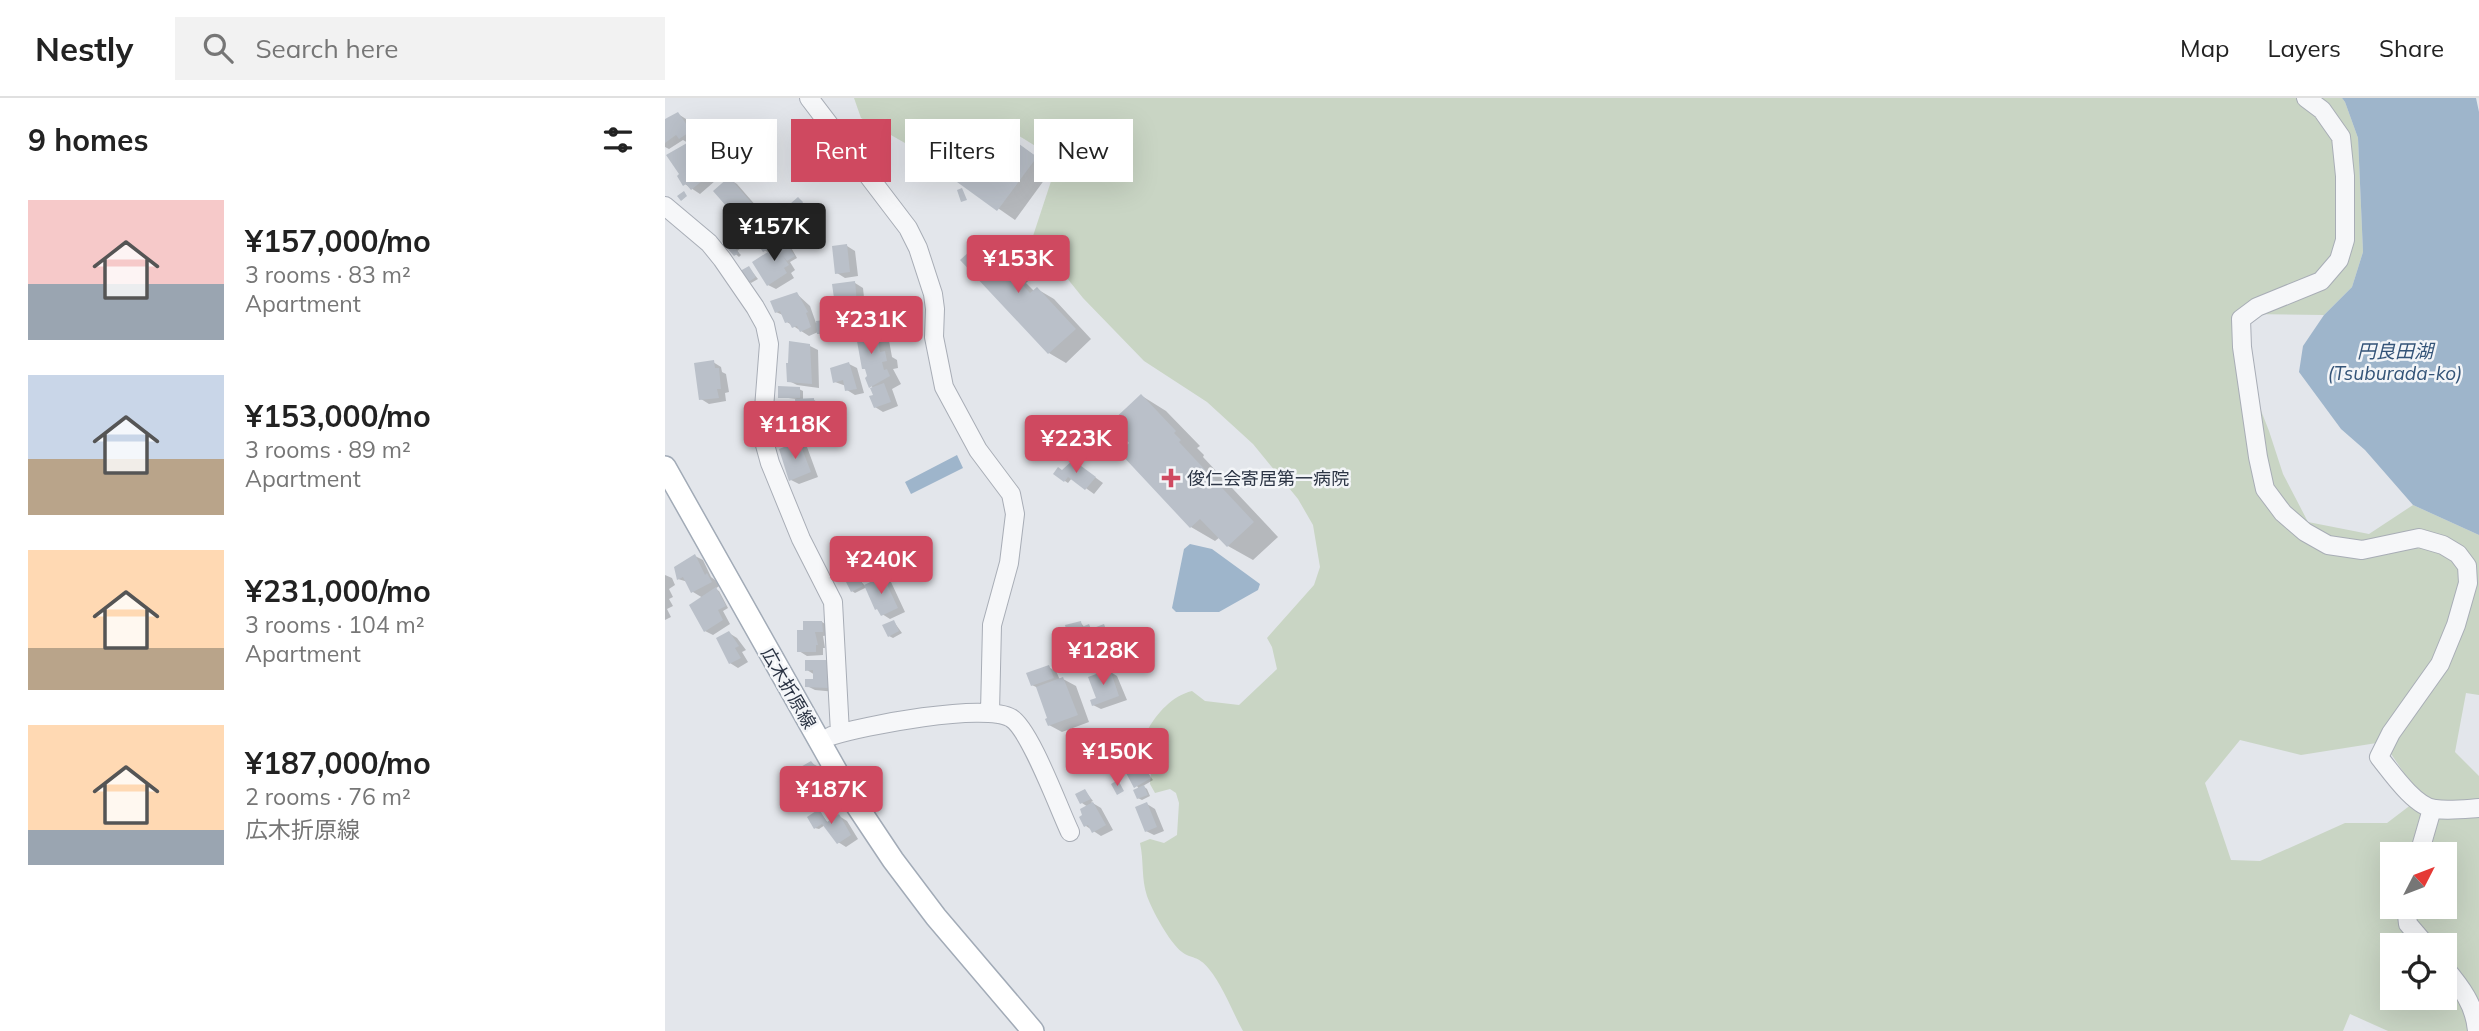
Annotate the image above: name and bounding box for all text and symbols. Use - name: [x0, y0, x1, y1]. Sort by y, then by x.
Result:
- search box: [175, 17, 665, 80]
- text: Nestly: [35, 28, 133, 69]
- icon: search: [199, 29, 237, 67]
- text: Search here: [255, 32, 398, 65]
- text: Map: [2180, 33, 2229, 63]
- text: Layers: [2267, 33, 2341, 63]
- text: Share: [2379, 33, 2444, 63]
- chip: Buy: [686, 119, 777, 182]
- chip: Rent: [791, 119, 891, 182]
- chip: Filters: [905, 119, 1020, 182]
- chip: New: [1034, 119, 1133, 182]
- text: 9 homes: [28, 121, 149, 159]
- icon: filters: [599, 121, 637, 159]
- pin: ¥157K: [725, 204, 823, 263]
- text: ¥157K: [739, 211, 809, 240]
- text: ¥157,000/mo: [245, 222, 431, 260]
- icon: home: [84, 228, 168, 312]
- pin: ¥153K: [969, 236, 1067, 295]
- text: ¥153K: [983, 243, 1053, 272]
- text: 3 rooms · 83 m²: [245, 260, 411, 289]
- text: Apartment: [245, 289, 361, 318]
- pin: ¥231K: [822, 296, 920, 356]
- text: ¥231K: [836, 304, 906, 333]
- water label: 円良田湖 (Tsuburada-ko): [2328, 339, 2462, 385]
- text: ¥153,000/mo: [245, 397, 431, 435]
- pin: ¥118K: [746, 402, 844, 461]
- icon: home: [84, 403, 168, 487]
- text: ¥118K: [760, 409, 830, 438]
- pin: ¥223K: [1027, 416, 1125, 475]
- text: ¥223K: [1041, 423, 1111, 452]
- text: 3 rooms · 89 m²: [245, 435, 411, 464]
- text: Apartment: [245, 464, 361, 493]
- place label: 俊仁会寄居第一病院: [1187, 467, 1349, 490]
- marker: 俊仁会寄居第一病院: [1161, 468, 1181, 488]
- pin: ¥240K: [832, 536, 930, 596]
- text: ¥240K: [846, 544, 916, 573]
- text: ¥231,000/mo: [245, 572, 431, 610]
- icon: home: [84, 578, 168, 662]
- text: 3 rooms · 104 m²: [245, 610, 425, 639]
- pin: ¥128K: [1054, 628, 1152, 687]
- text: ¥128K: [1068, 635, 1138, 664]
- text: Apartment: [245, 639, 361, 668]
- street label: 広木折原線: [757, 643, 821, 733]
- pin: ¥150K: [1068, 728, 1166, 788]
- text: ¥150K: [1082, 736, 1152, 765]
- text: ¥187,000/mo: [245, 744, 431, 782]
- icon: home: [84, 753, 168, 837]
- pin: ¥187K: [782, 766, 880, 826]
- text: ¥187K: [796, 774, 866, 803]
- text: 2 rooms · 76 m²: [245, 782, 411, 811]
- text: 広木折原線: [245, 815, 360, 844]
- north arrow: [2380, 842, 2457, 919]
- map controls: [2380, 842, 2457, 1010]
- button: locate: [2380, 933, 2457, 1010]

